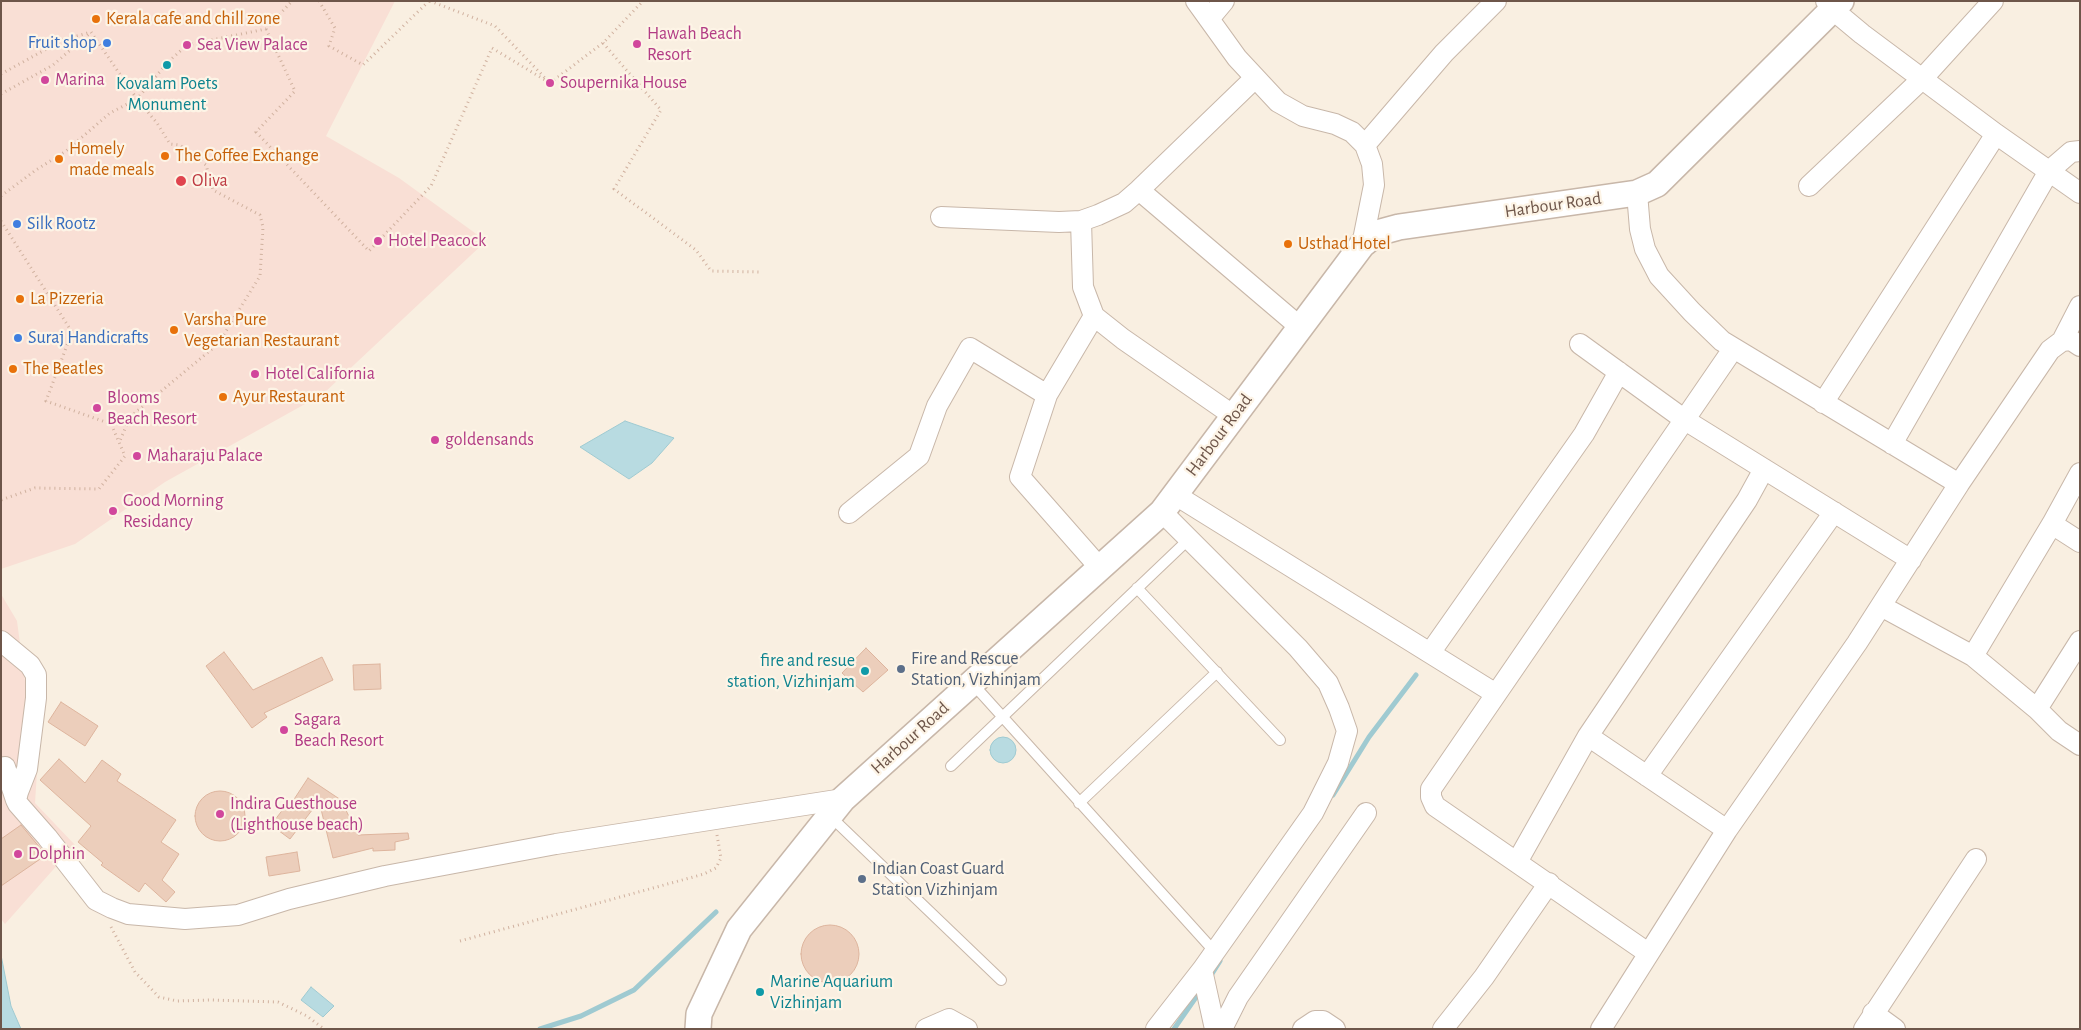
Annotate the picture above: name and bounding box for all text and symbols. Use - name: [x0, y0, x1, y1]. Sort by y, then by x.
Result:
- place label: Kerala cafe and chill zone: [106, 8, 280, 30]
- marker: Kerala cafe and chill zone: [90, 13, 102, 25]
- place label: Hawah Beach Resort: [647, 23, 742, 66]
- place label: Fruit shop: [28, 32, 97, 54]
- place label: Sea View Palace: [197, 34, 308, 56]
- marker: Fruit shop: [101, 37, 113, 49]
- marker: Hawah Beach Resort: [631, 38, 643, 50]
- marker: Sea View Palace: [181, 39, 193, 51]
- marker: Kovalam Poets Monument: [161, 59, 173, 71]
- place label: Marina: [55, 69, 105, 91]
- place label: Soupernika House: [560, 72, 687, 94]
- place label: Kovalam Poets Monument: [116, 73, 218, 116]
- marker: Marina: [39, 74, 51, 86]
- marker: Soupernika House: [544, 77, 556, 89]
- place label: Homely made meals: [69, 138, 154, 180]
- place label: The Coffee Exchange: [175, 145, 319, 167]
- marker: The Coffee Exchange: [159, 150, 171, 162]
- marker: Homely made meals: [53, 153, 65, 165]
- place label: Oliva: [192, 170, 228, 192]
- marker: Oliva: [174, 174, 188, 188]
- street label: Harbour Road: [1503, 188, 1603, 222]
- place label: Silk Rootz: [27, 213, 96, 235]
- marker: Silk Rootz: [11, 218, 23, 230]
- place label: Hotel Peacock: [388, 230, 486, 252]
- place label: Usthad Hotel: [1298, 233, 1391, 255]
- marker: Hotel Peacock: [372, 235, 384, 247]
- marker: Usthad Hotel: [1282, 238, 1294, 250]
- place label: La Pizzeria: [30, 288, 104, 310]
- marker: La Pizzeria: [14, 293, 26, 305]
- place label: Varsha Pure Vegetarian Restaurant: [184, 309, 339, 352]
- marker: Varsha Pure Vegetarian Restaurant: [168, 324, 180, 336]
- place label: Suraj Handicrafts: [28, 327, 149, 349]
- marker: Suraj Handicrafts: [12, 332, 24, 344]
- place label: The Beatles: [23, 358, 104, 380]
- marker: The Beatles: [7, 363, 19, 375]
- place label: Hotel California: [265, 363, 375, 385]
- marker: Hotel California: [249, 368, 261, 380]
- place label: Ayur Restaurant: [233, 386, 345, 408]
- place label: Blooms Beach Resort: [107, 387, 197, 429]
- street label: Harbour Road: [1181, 390, 1257, 480]
- marker: Ayur Restaurant: [217, 391, 229, 403]
- marker: Blooms Beach Resort: [91, 402, 103, 414]
- place label: goldensands: [445, 429, 534, 451]
- marker: goldensands: [429, 434, 441, 446]
- place label: Maharaju Palace: [147, 445, 263, 467]
- marker: Maharaju Palace: [131, 450, 143, 462]
- place label: Good Morning Residancy: [123, 490, 223, 532]
- marker: Good Morning Residancy: [107, 505, 119, 517]
- place label: Fire and Rescue Station, Vizhinjam: [911, 648, 1041, 691]
- place label: fire and resue station, Vizhinjam: [727, 650, 855, 692]
- marker: Fire and Rescue Station, Vizhinjam: [895, 663, 907, 675]
- marker: fire and resue station, Vizhinjam: [859, 665, 871, 677]
- street label: Harbour Road: [867, 697, 953, 779]
- place label: Sagara Beach Resort: [294, 709, 384, 752]
- marker: Sagara Beach Resort: [278, 724, 290, 736]
- place label: Indira Guesthouse (Lighthouse beach): [230, 793, 364, 836]
- marker: Indira Guesthouse (Lighthouse beach): [214, 808, 226, 820]
- place label: Dolphin: [28, 843, 85, 865]
- marker: Dolphin: [12, 848, 24, 860]
- place label: Indian Coast Guard Station Vizhinjam: [872, 858, 1004, 901]
- marker: Indian Coast Guard Station Vizhinjam: [856, 873, 868, 885]
- place label: Marine Aquarium Vizhinjam: [770, 971, 893, 1014]
- marker: Marine Aquarium Vizhinjam: [754, 986, 766, 998]

